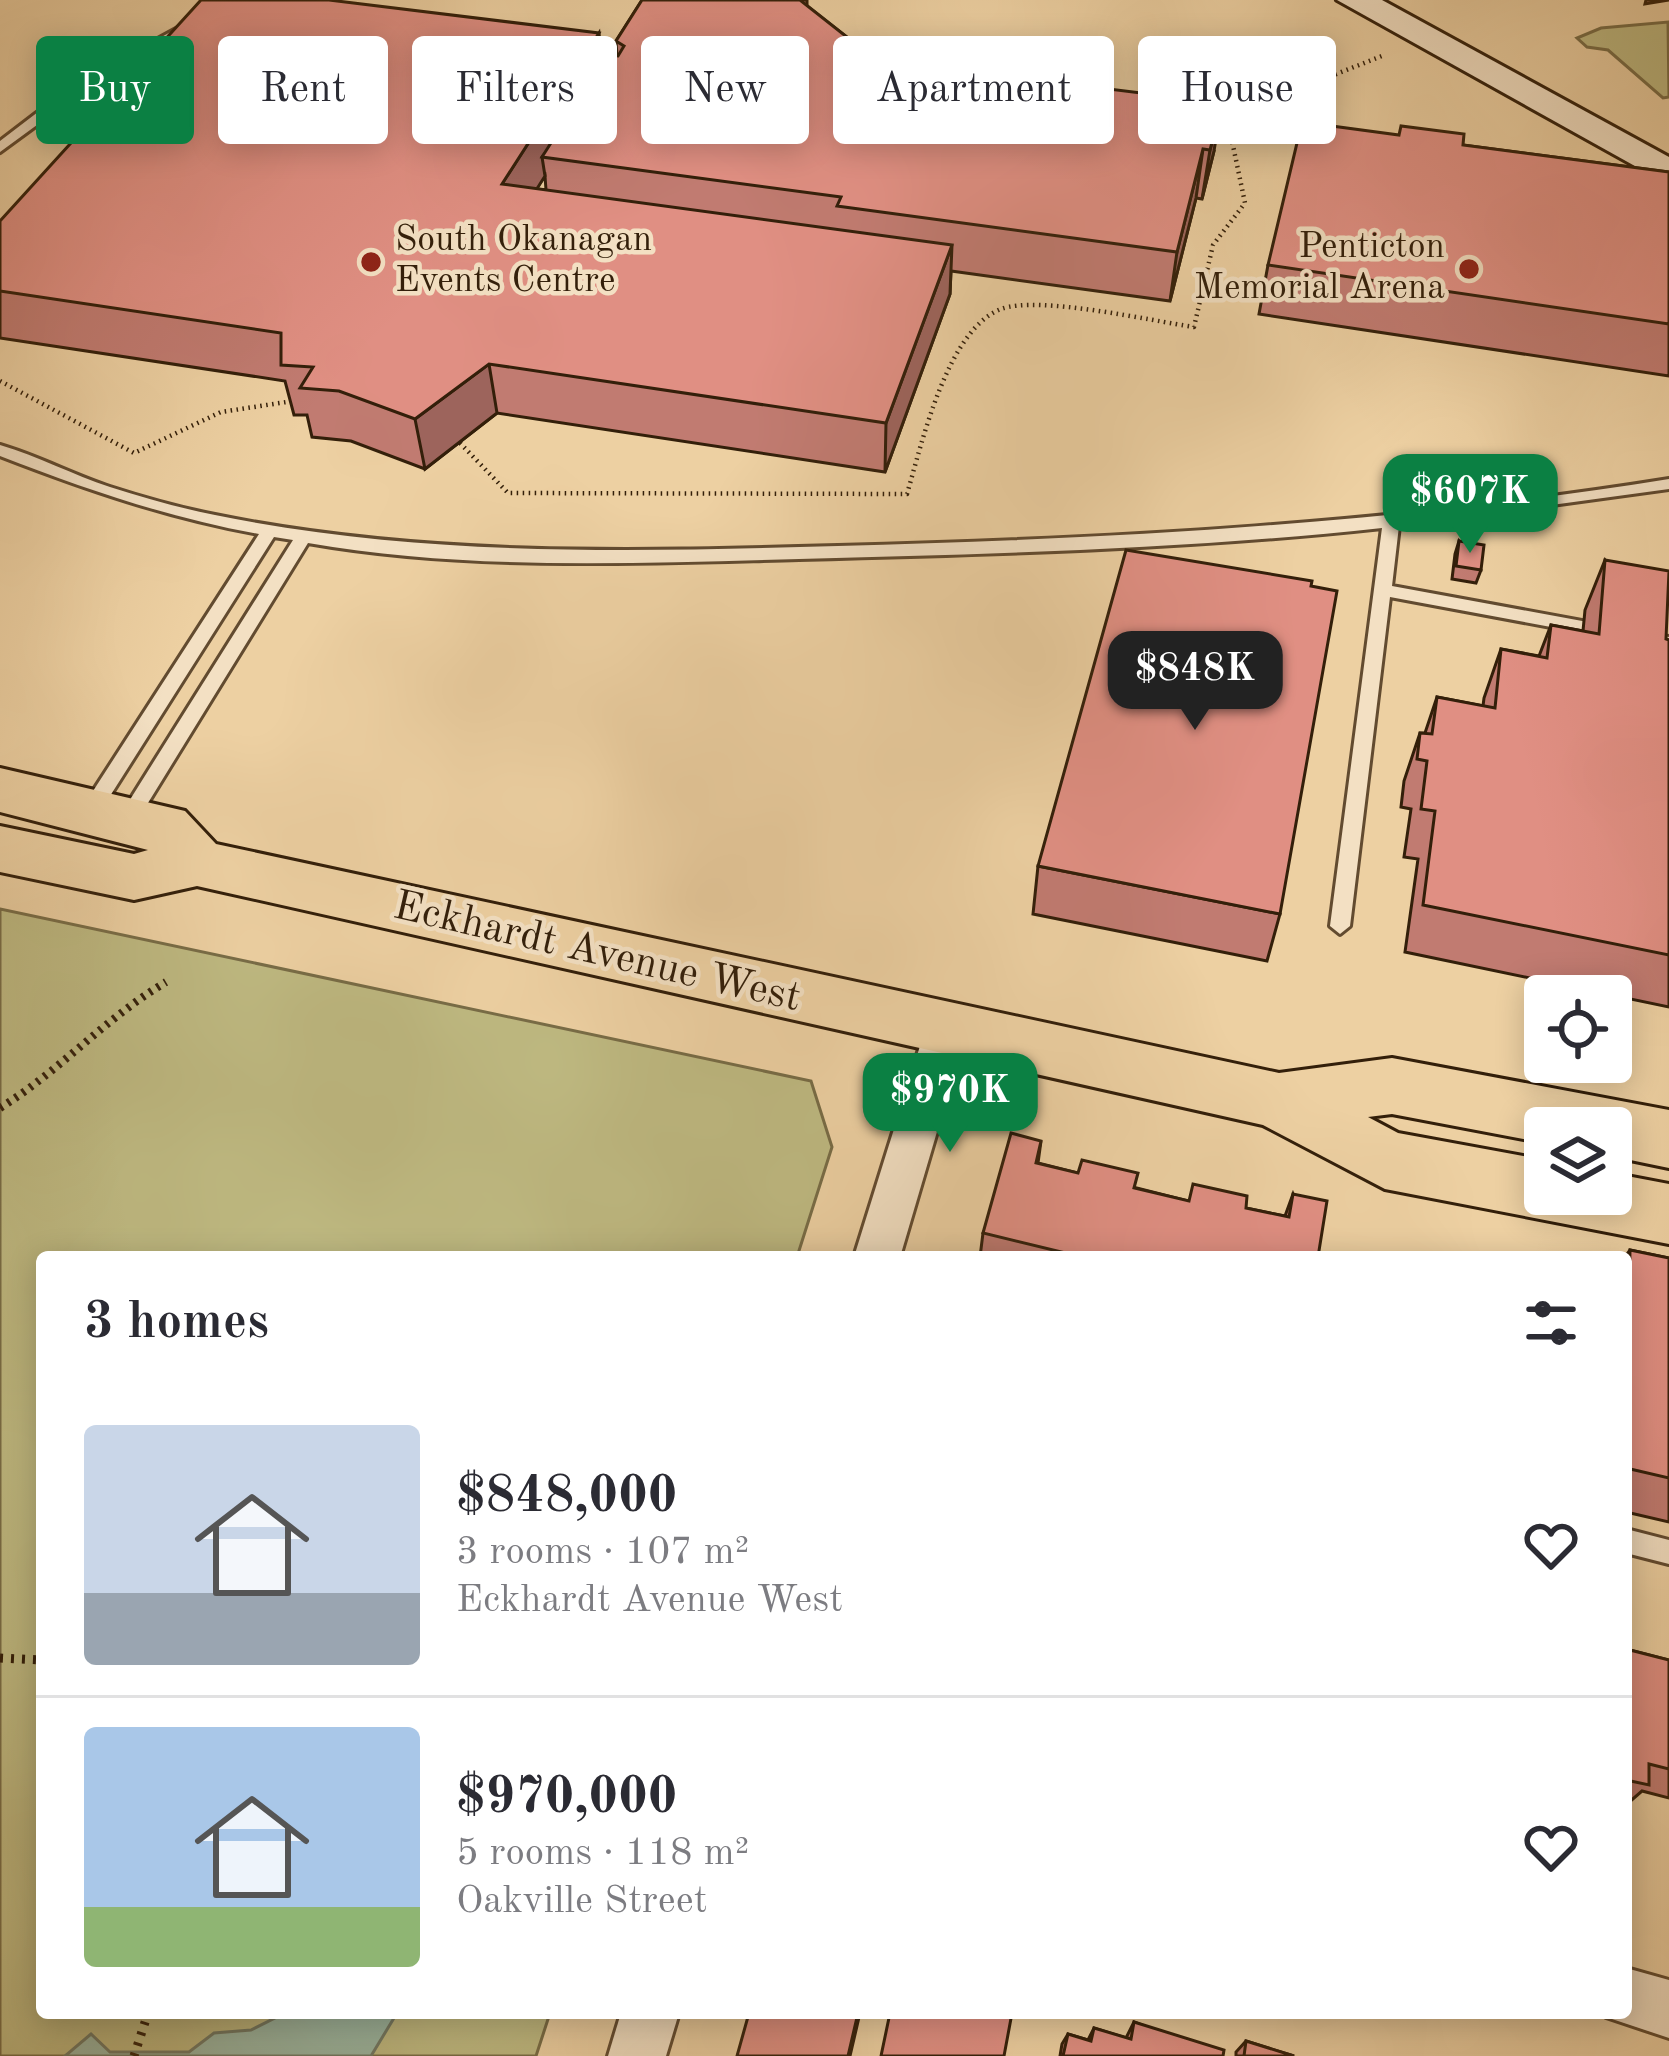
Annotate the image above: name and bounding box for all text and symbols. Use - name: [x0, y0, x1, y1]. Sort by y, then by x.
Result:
- chip: Buy: [36, 36, 194, 144]
- chip: Rent: [218, 36, 388, 144]
- chip: Filters: [412, 36, 617, 144]
- chip: New: [641, 36, 809, 144]
- chip: Apartment: [833, 36, 1114, 144]
- chip: House: [1138, 36, 1336, 144]
- place label: South Okanagan Events Centre: [395, 223, 652, 300]
- place label: Penticton Memorial Arena: [1194, 230, 1445, 307]
- marker: South Okanagan Events Centre: [358, 249, 384, 275]
- marker: Penticton Memorial Arena: [1456, 256, 1482, 282]
- pin: $607K: [1386, 454, 1554, 556]
- text: $607K: [1410, 473, 1530, 512]
- pin: $848K: [1111, 631, 1279, 733]
- text: $848K: [1135, 650, 1255, 689]
- street label: Eckhardt Avenue West: [389, 886, 805, 1020]
- map controls: [1524, 975, 1632, 1215]
- button: locate: [1524, 975, 1632, 1083]
- pin: $970K: [866, 1053, 1034, 1155]
- text: $970K: [890, 1072, 1010, 1111]
- button: layers: [1524, 1107, 1632, 1215]
- icon: filters: [1518, 1290, 1584, 1356]
- text: 3 homes: [84, 1298, 269, 1349]
- text: $848,000: [456, 1472, 677, 1523]
- icon: home: [180, 1473, 324, 1617]
- icon: heart: [1518, 1512, 1584, 1578]
- text: 3 rooms · 107 m²: [456, 1533, 749, 1572]
- text: Eckhardt Avenue West: [456, 1581, 843, 1620]
- text: $970,000: [456, 1773, 677, 1824]
- icon: home: [180, 1775, 324, 1919]
- icon: heart: [1518, 1814, 1584, 1880]
- text: 5 rooms · 118 m²: [456, 1834, 749, 1873]
- text: Oakville Street: [456, 1882, 707, 1921]

